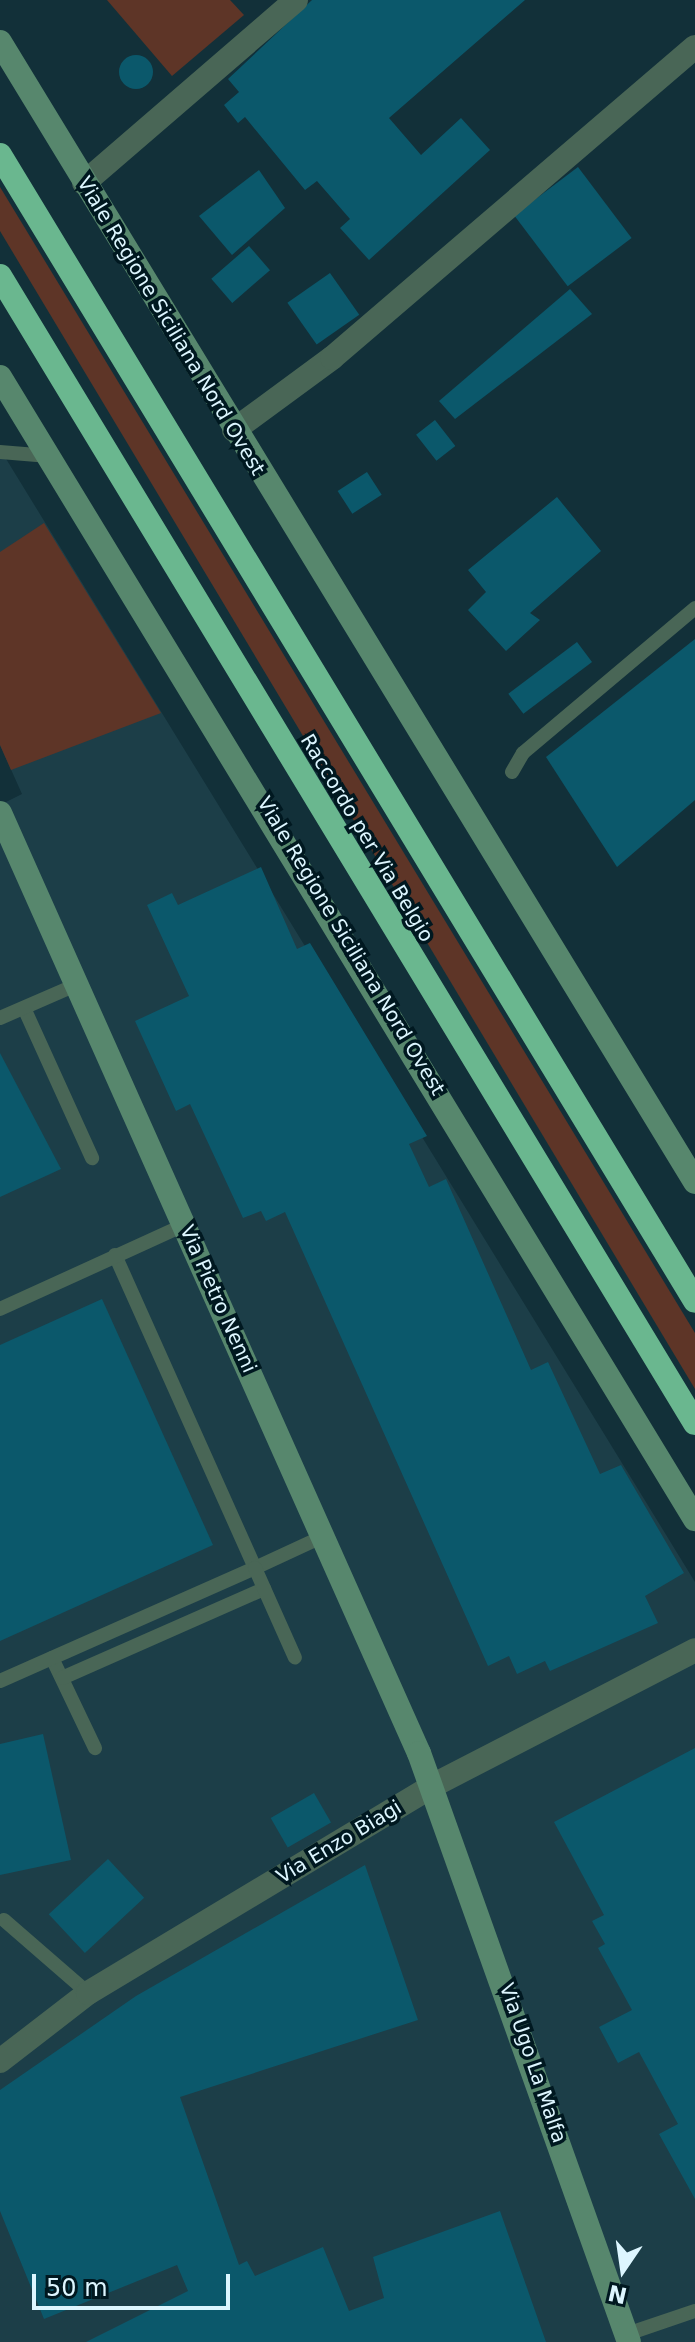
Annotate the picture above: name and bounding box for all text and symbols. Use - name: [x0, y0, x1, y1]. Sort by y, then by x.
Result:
- street label: Viale Regione Siciliana Nord Ovest: [72, 172, 270, 480]
- street label: Raccordo per Via Belgio: [295, 730, 439, 946]
- street label: Viale Regione Siciliana Nord Ovest: [252, 792, 450, 1100]
- street label: Via Pietro Nenni: [175, 1221, 261, 1377]
- street label: Via Enzo Biagi: [272, 1795, 406, 1889]
- street label: Via Ugo La Malfa: [494, 1980, 572, 2146]
- north arrow: [583, 2230, 663, 2310]
- scale bar: [36, 2258, 234, 2308]
- text: 50 m: [46, 2274, 108, 2302]
- text: N: [606, 2280, 629, 2308]

